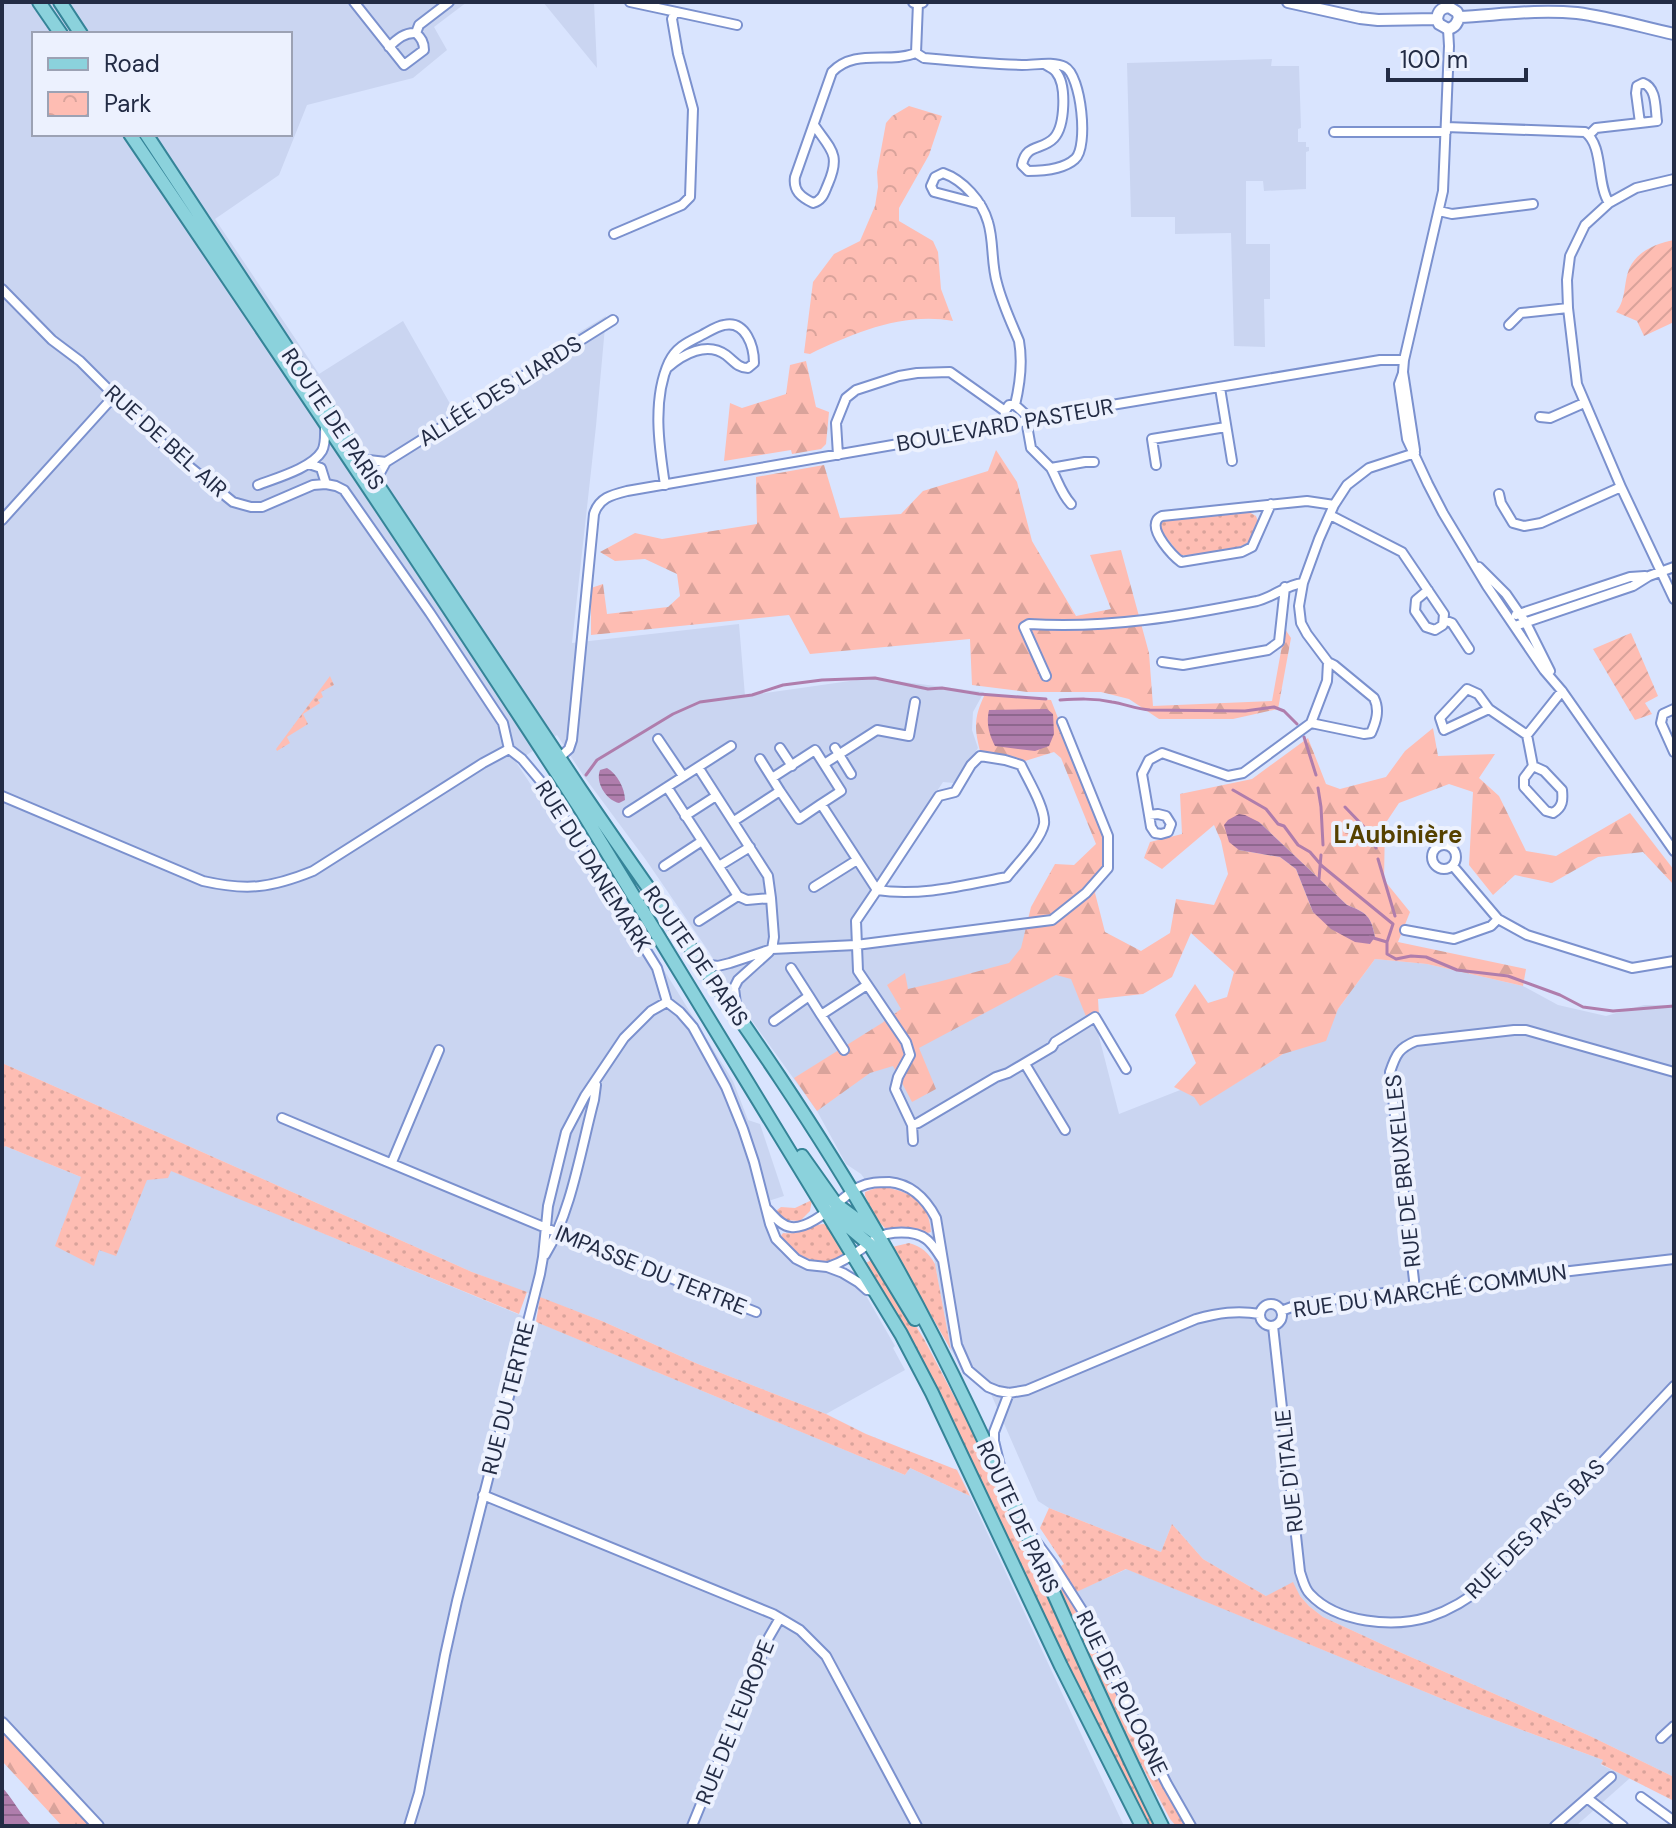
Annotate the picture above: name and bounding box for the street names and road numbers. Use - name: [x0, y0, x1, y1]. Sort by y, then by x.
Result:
- street label: ALLÉE DES LIARDS: [413, 329, 587, 453]
- street label: ROUTE DE PARIS: [275, 343, 391, 495]
- street label: RUE DE BEL AIR: [99, 378, 233, 504]
- street label: BOULEVARD PASTEUR: [894, 392, 1116, 458]
- street label: RUE DU DANEMARK: [529, 775, 657, 957]
- street label: ROUTE DE PARIS: [637, 880, 755, 1032]
- street label: RUE DE BRUXELLES: [1378, 1073, 1428, 1269]
- street label: IMPASSE DU TERTRE: [551, 1218, 751, 1322]
- street label: RUE DU MARCHÉ COMMUN: [1291, 1257, 1569, 1325]
- street label: RUE DU TERTRE: [475, 1318, 541, 1478]
- street label: RUE D'ITALIE: [1268, 1408, 1310, 1534]
- street label: ROUTE DE PARIS: [970, 1436, 1066, 1598]
- street label: RUE DES PAYS BAS: [1459, 1453, 1611, 1605]
- street label: RUE DE POLOGNE: [1069, 1606, 1175, 1780]
- street label: RUE DE L'EUROPE: [689, 1635, 781, 1809]

